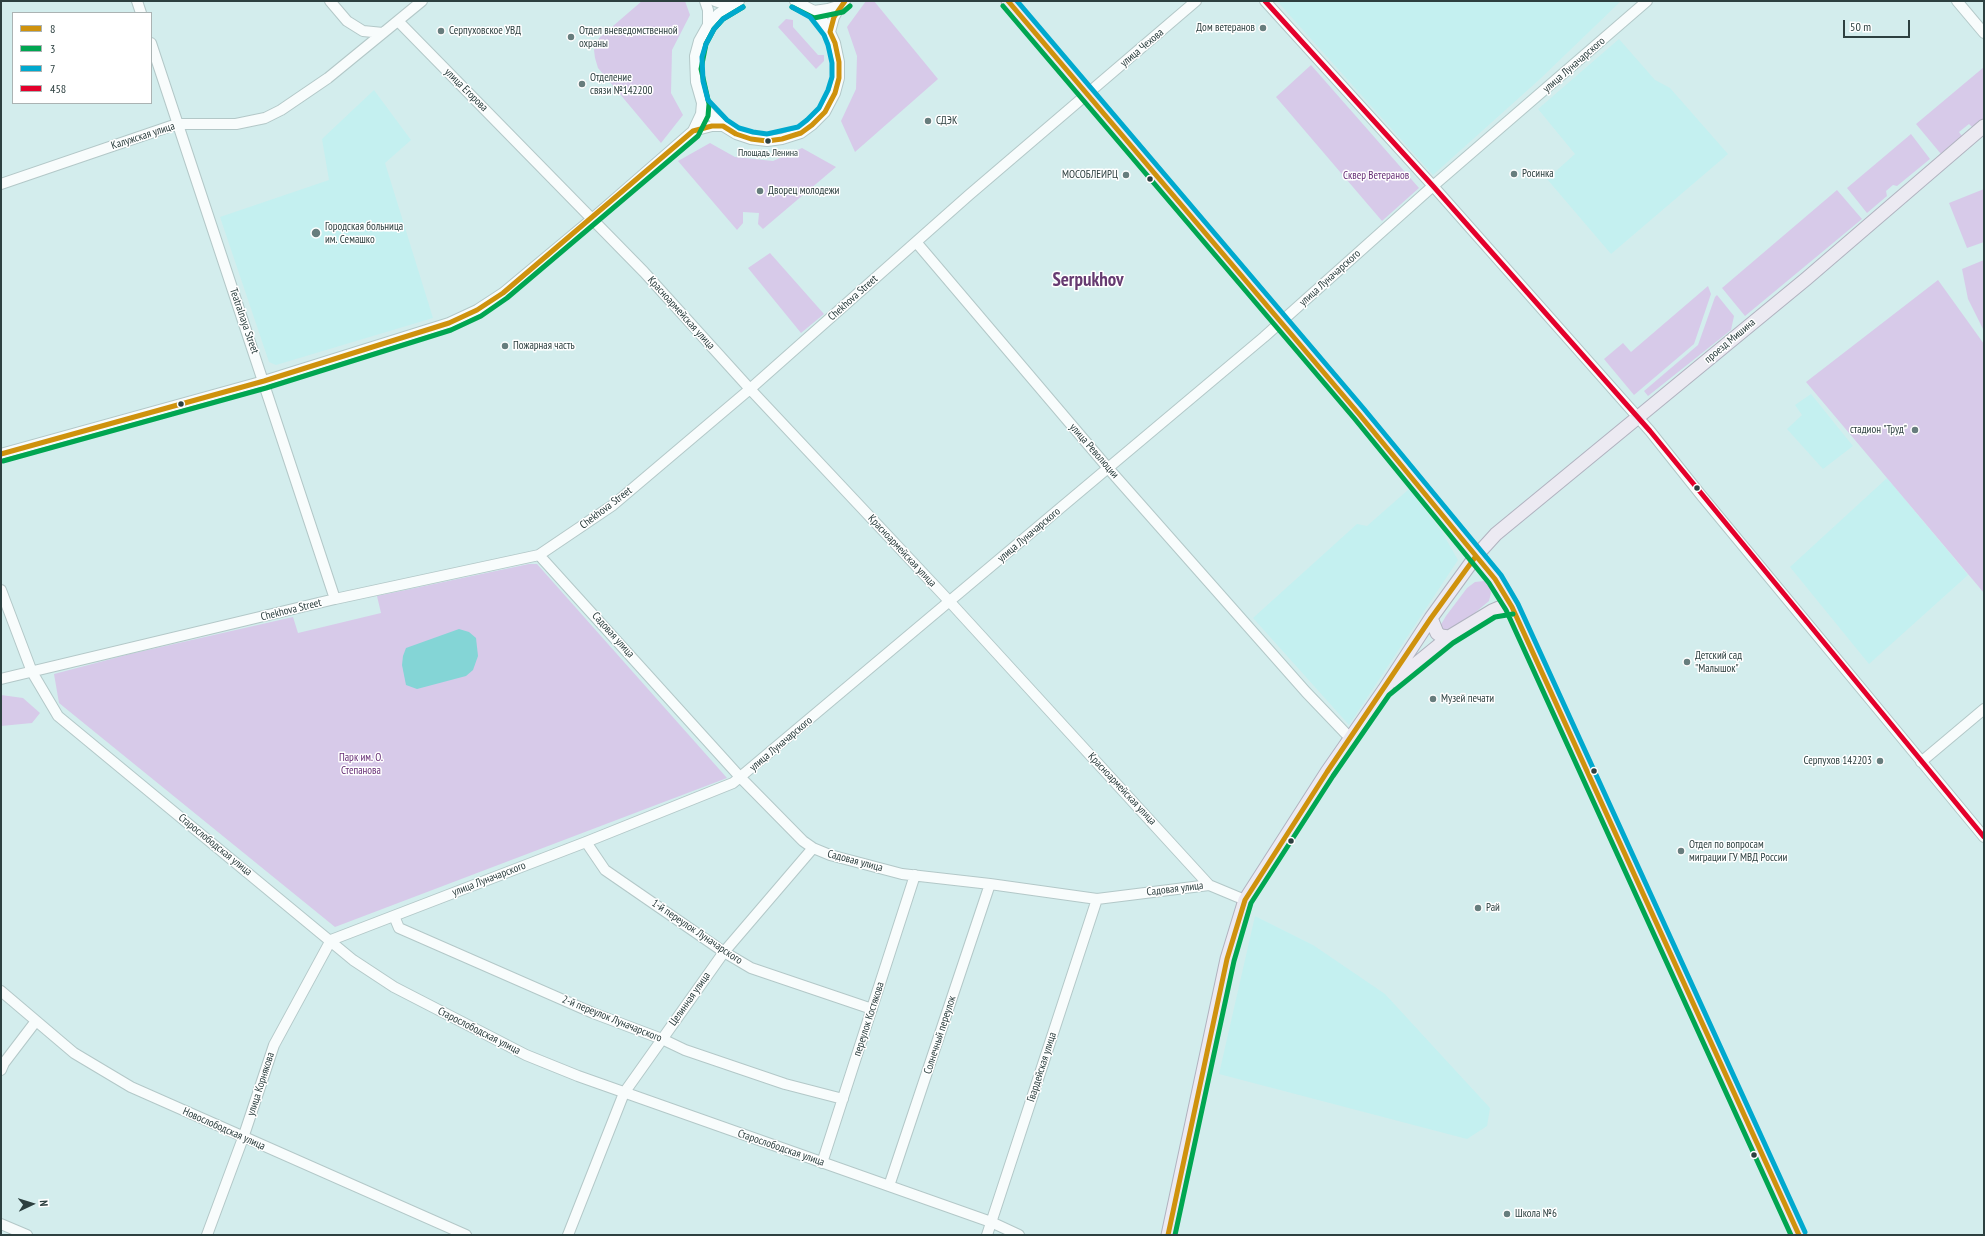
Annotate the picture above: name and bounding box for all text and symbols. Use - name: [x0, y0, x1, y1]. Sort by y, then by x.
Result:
- legend: [12, 12, 152, 104]
- scale bar: [1845, 12, 1912, 38]
- text: 50 m: [1850, 19, 1871, 34]
- text: 8: [50, 21, 55, 36]
- place label: Дом ветеранов: [1196, 21, 1255, 35]
- marker: Дом ветеранов: [1258, 23, 1268, 33]
- place label: Серпуховское УВД: [449, 24, 521, 38]
- place label: Отдел вневедомственной охраны: [579, 24, 678, 50]
- marker: Серпуховское УВД: [436, 26, 446, 36]
- street label: улица Чехова: [1118, 26, 1166, 70]
- marker: Отдел вневедомственной охраны: [566, 32, 576, 42]
- street label: улица Луначарского: [1540, 34, 1608, 96]
- text: 3: [50, 41, 55, 56]
- text: 7: [50, 61, 55, 76]
- street label: улица Егорова: [442, 66, 490, 114]
- place label: Отделение связи №142200: [590, 71, 652, 97]
- marker: Отделение связи №142200: [577, 79, 587, 89]
- text: 458: [50, 81, 66, 96]
- place label: СДЭК: [936, 114, 957, 128]
- marker: СДЭК: [923, 116, 933, 126]
- street label: Калужская улица: [110, 120, 176, 152]
- marker: Площадь Ленина: [763, 136, 773, 146]
- place label: Площадь Ленина: [738, 147, 798, 159]
- place label: Росинка: [1522, 167, 1554, 181]
- place label: МОСОБЛЕИРЦ: [1062, 168, 1118, 182]
- park label: Сквер Ветеранов: [1343, 169, 1409, 183]
- marker: Росинка: [1509, 169, 1519, 179]
- marker: МОСОБЛЕИРЦ: [1121, 170, 1131, 180]
- unlabelled marker: [1145, 174, 1155, 184]
- place label: Дворец молодежи: [768, 184, 839, 198]
- marker: Дворец молодежи: [755, 186, 765, 196]
- place label: Городская больница им. Семашко: [325, 220, 403, 246]
- marker: Городская больница им. Семашко: [310, 227, 322, 239]
- street label: улица Луначарского: [1297, 247, 1363, 309]
- district label: Serpukhov: [1052, 270, 1124, 292]
- street label: Chekhova Street: [826, 272, 880, 324]
- street label: Красноармейская улица: [645, 274, 717, 352]
- street label: Teatralnaya Street: [227, 286, 261, 356]
- street label: проезд Мишина: [1702, 316, 1758, 366]
- place label: Пожарная часть: [513, 339, 575, 353]
- marker: Пожарная часть: [500, 341, 510, 351]
- unlabelled marker: [176, 399, 186, 409]
- street label: улица Революции: [1066, 421, 1122, 481]
- place label: стадион "Труд": [1850, 423, 1907, 437]
- marker: стадион "Труд": [1910, 425, 1920, 435]
- unlabelled marker: [1692, 483, 1702, 493]
- street label: Chekhova Street: [577, 484, 635, 532]
- street label: улица Луначарского: [995, 505, 1063, 565]
- street label: Красноармейская улица: [865, 512, 939, 590]
- street label: Chekhova Street: [259, 596, 323, 624]
- street label: Садовая улица: [589, 609, 637, 661]
- place label: Детский сад "Малышок": [1695, 649, 1742, 675]
- marker: Детский сад "Малышок": [1682, 657, 1692, 667]
- place label: Музей печати: [1441, 692, 1494, 706]
- marker: Музей печати: [1428, 694, 1438, 704]
- street label: улица Луначарского: [747, 714, 815, 774]
- street label: Красноармейская улица: [1085, 750, 1159, 828]
- park label: Парк им. О. Степанова: [339, 751, 383, 777]
- place label: Серпухов 142203: [1804, 754, 1872, 768]
- marker: Серпухов 142203: [1875, 756, 1885, 766]
- unlabelled marker: [1589, 766, 1599, 776]
- street label: Старослободская улица: [175, 811, 255, 879]
- unlabelled marker: [1286, 836, 1296, 846]
- place label: Отдел по вопросам миграции ГУ МВД России: [1689, 838, 1787, 864]
- marker: Отдел по вопросам миграции ГУ МВД России: [1676, 846, 1686, 856]
- street label: Садовая улица: [826, 847, 884, 875]
- street label: улица Луначарского: [450, 859, 528, 899]
- street label: Садовая улица: [1146, 879, 1204, 899]
- street label: 1-й переулок Луначарского: [649, 897, 745, 967]
- place label: Рай: [1486, 901, 1500, 915]
- marker: Рай: [1473, 903, 1483, 913]
- street label: Целинная улица: [667, 970, 713, 1028]
- street label: переулок Костякова: [851, 980, 887, 1058]
- street label: 2-й переулок Луначарского: [560, 993, 664, 1045]
- street label: Солнечный переулок: [921, 994, 959, 1076]
- street label: Старослободская улица: [435, 1004, 523, 1058]
- street label: Гвардейская улица: [1025, 1030, 1059, 1104]
- street label: улица Корнякова: [245, 1051, 277, 1117]
- street label: Новослободская улица: [181, 1105, 267, 1153]
- street label: Старослободская улица: [736, 1127, 826, 1169]
- unlabelled marker: [1749, 1150, 1759, 1160]
- north arrow: [12, 1184, 52, 1224]
- text: N: [37, 1200, 51, 1207]
- place label: Школа №6: [1515, 1207, 1557, 1221]
- marker: Школа №6: [1502, 1209, 1512, 1219]

